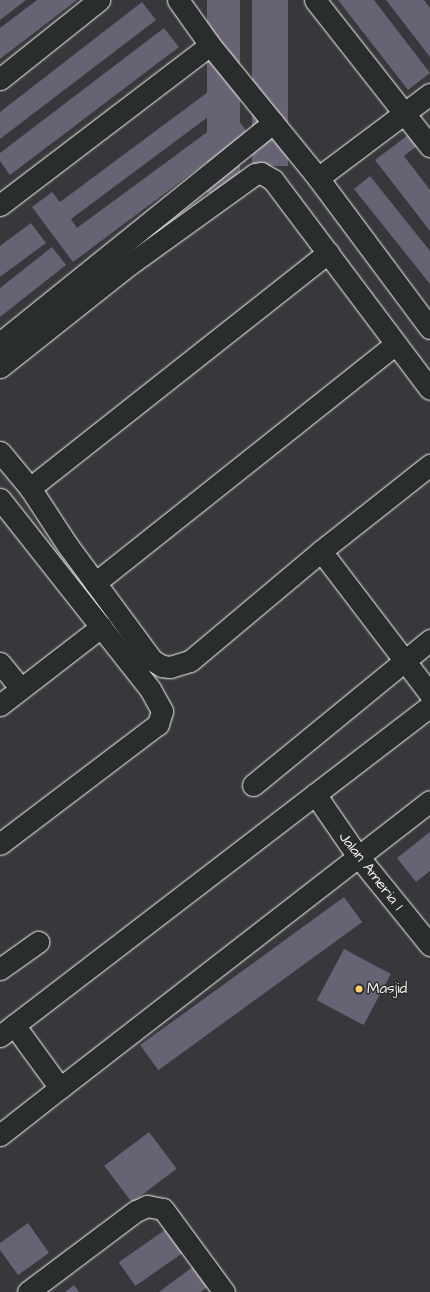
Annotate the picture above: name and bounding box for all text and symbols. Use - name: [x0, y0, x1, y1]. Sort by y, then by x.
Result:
- street label: Jalan Ameria 1: [335, 828, 407, 914]
- place label: Masjid: [367, 980, 407, 998]
- marker: Masjid: [354, 984, 364, 994]

